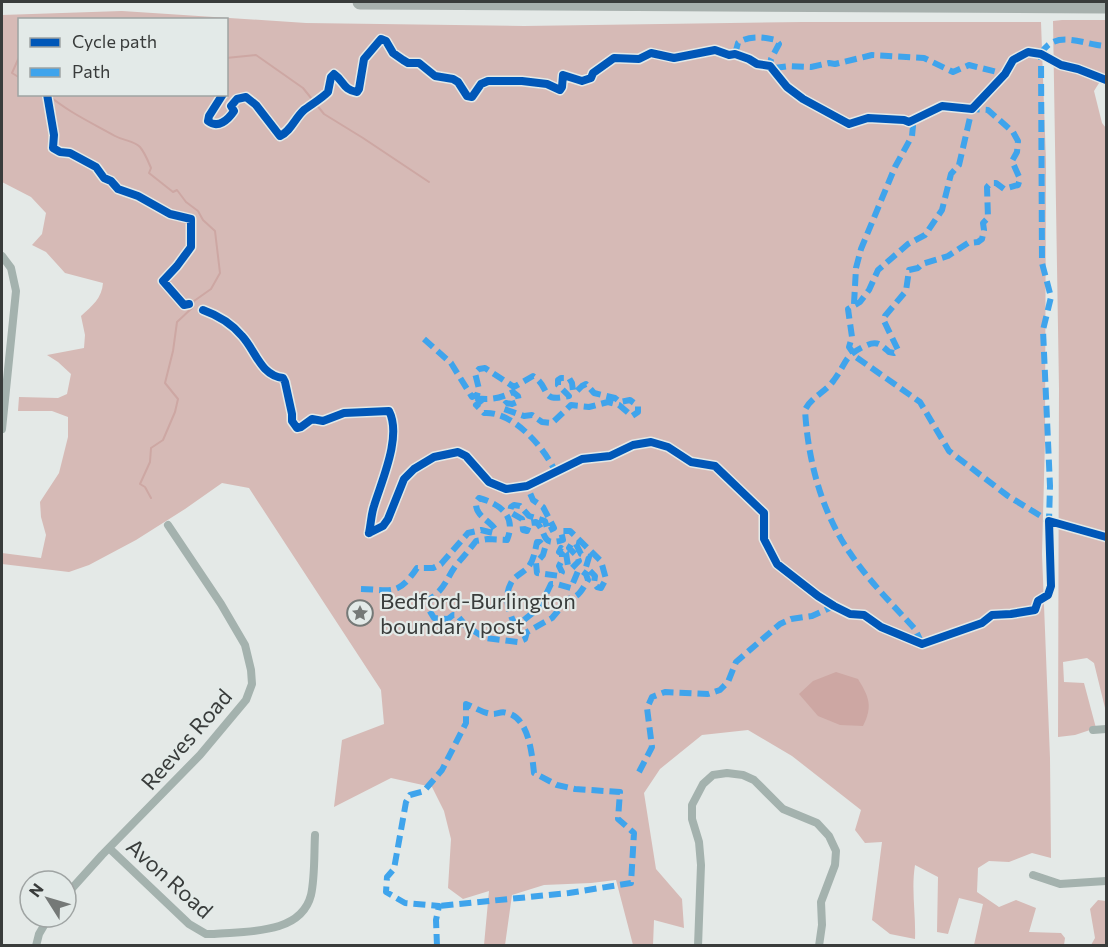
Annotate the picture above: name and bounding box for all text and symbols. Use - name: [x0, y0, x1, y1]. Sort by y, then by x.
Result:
- legend: [18, 18, 228, 96]
- text: Cycle path: [72, 30, 157, 52]
- text: Path: [72, 60, 110, 82]
- place label: Bedford-Burlington boundary post: [380, 587, 576, 639]
- place icon: Bedford-Burlington boundary post: [345, 598, 375, 628]
- street label: Reeves Road: [135, 683, 237, 795]
- street label: Avon Road: [121, 832, 219, 924]
- north arrow: [18, 869, 78, 929]
- text: N: [24, 879, 47, 900]

